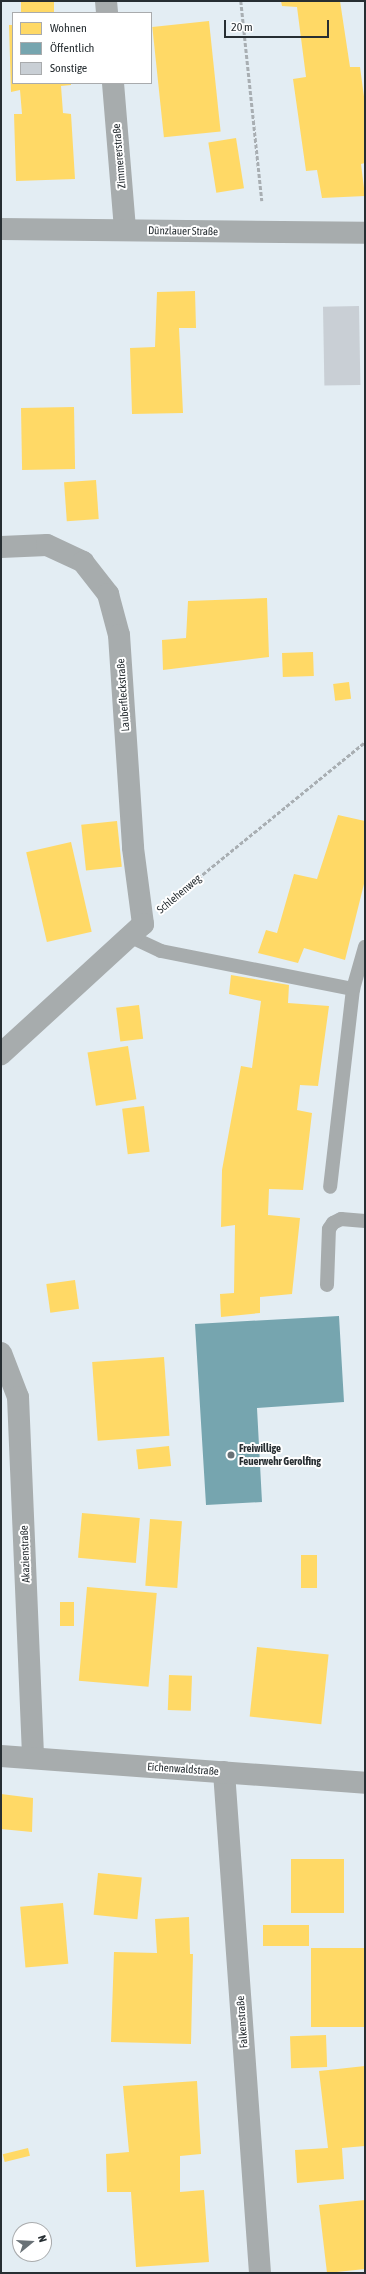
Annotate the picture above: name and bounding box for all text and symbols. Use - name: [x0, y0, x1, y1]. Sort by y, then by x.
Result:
- legend: [12, 12, 152, 84]
- scale bar: [226, 12, 331, 38]
- text: 20 m: [231, 20, 253, 34]
- text: Wohnen: [50, 21, 87, 35]
- text: Öffentlich: [50, 41, 94, 55]
- text: Sonstige: [50, 61, 87, 75]
- street label: Zimmererstraße: [110, 123, 128, 189]
- street label: Dünzlauer Straße: [148, 224, 218, 238]
- street label: Lauberfleckstraße: [114, 658, 132, 732]
- street label: Schlehenweg: [154, 872, 204, 916]
- place label: Freiwillige Feuerwehr Gerolfing: [239, 1442, 321, 1468]
- marker: Freiwillige Feuerwehr Gerolfing: [226, 1450, 236, 1460]
- street label: Akazienstraße: [17, 1525, 33, 1583]
- street label: Eichenwaldstraße: [147, 1760, 219, 1778]
- street label: Falkenstraße: [234, 1995, 250, 2049]
- north arrow: [12, 2222, 52, 2262]
- text: N: [36, 2234, 49, 2244]

